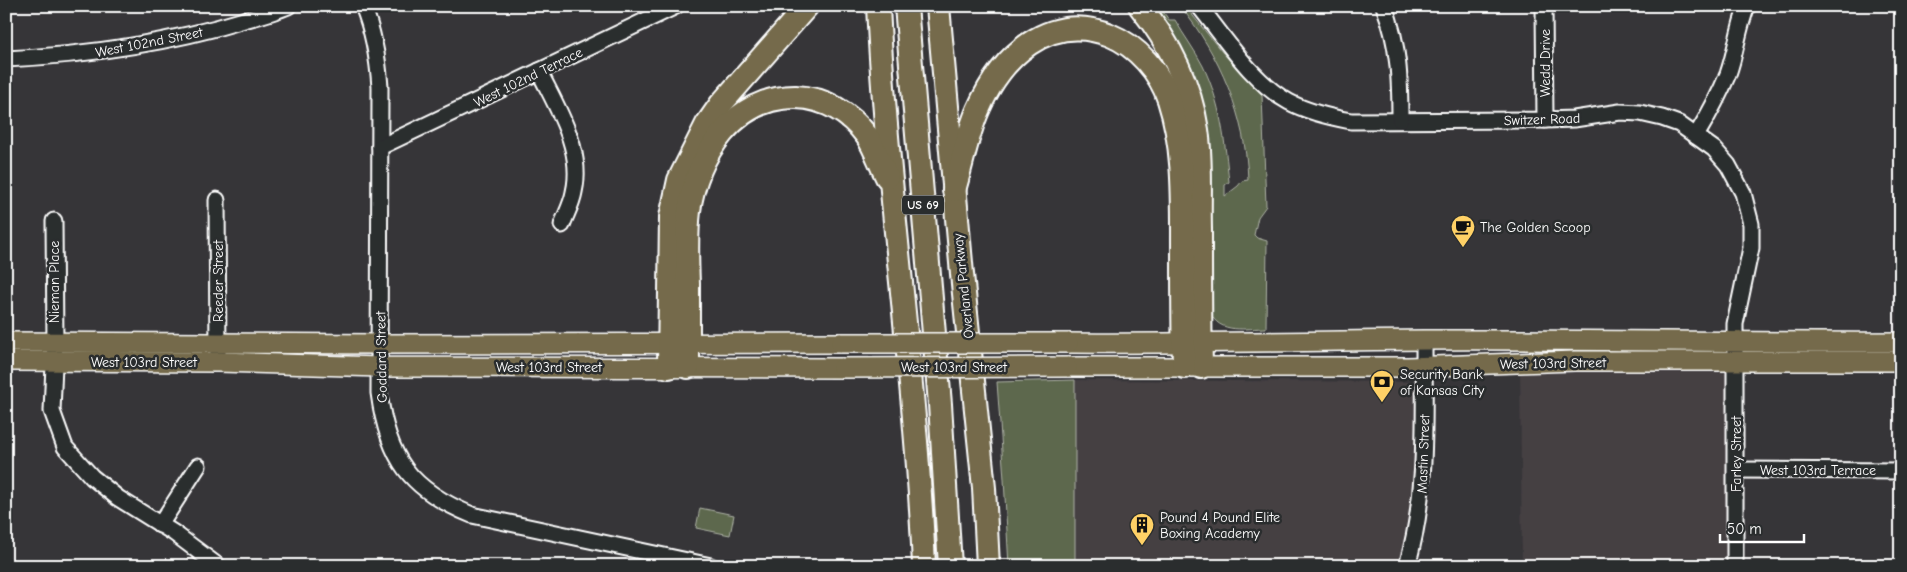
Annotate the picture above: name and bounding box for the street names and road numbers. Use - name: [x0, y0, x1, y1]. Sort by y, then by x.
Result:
- street label: West 102nd Street: [94, 24, 205, 61]
- street label: Wedd Drive: [1537, 29, 1554, 97]
- street label: West 102nd Terrace: [471, 44, 585, 111]
- street label: Switzer Road: [1503, 110, 1581, 129]
- road number: US 69: [902, 196, 944, 214]
- street label: Overland Parkway: [949, 232, 977, 339]
- street label: Reeder Street: [210, 239, 227, 322]
- street label: Nieman Place: [46, 241, 63, 323]
- street label: Goddard Street: [372, 310, 391, 403]
- street label: West 103rd Street: [91, 354, 198, 371]
- street label: West 103rd Street: [1500, 354, 1607, 373]
- street label: West 103rd Street: [496, 359, 603, 376]
- street label: West 103rd Street: [901, 359, 1008, 376]
- street label: Mastin Street: [1414, 413, 1433, 494]
- street label: Farley Street: [1728, 415, 1745, 492]
- street label: West 103rd Terrace: [1760, 462, 1876, 479]

